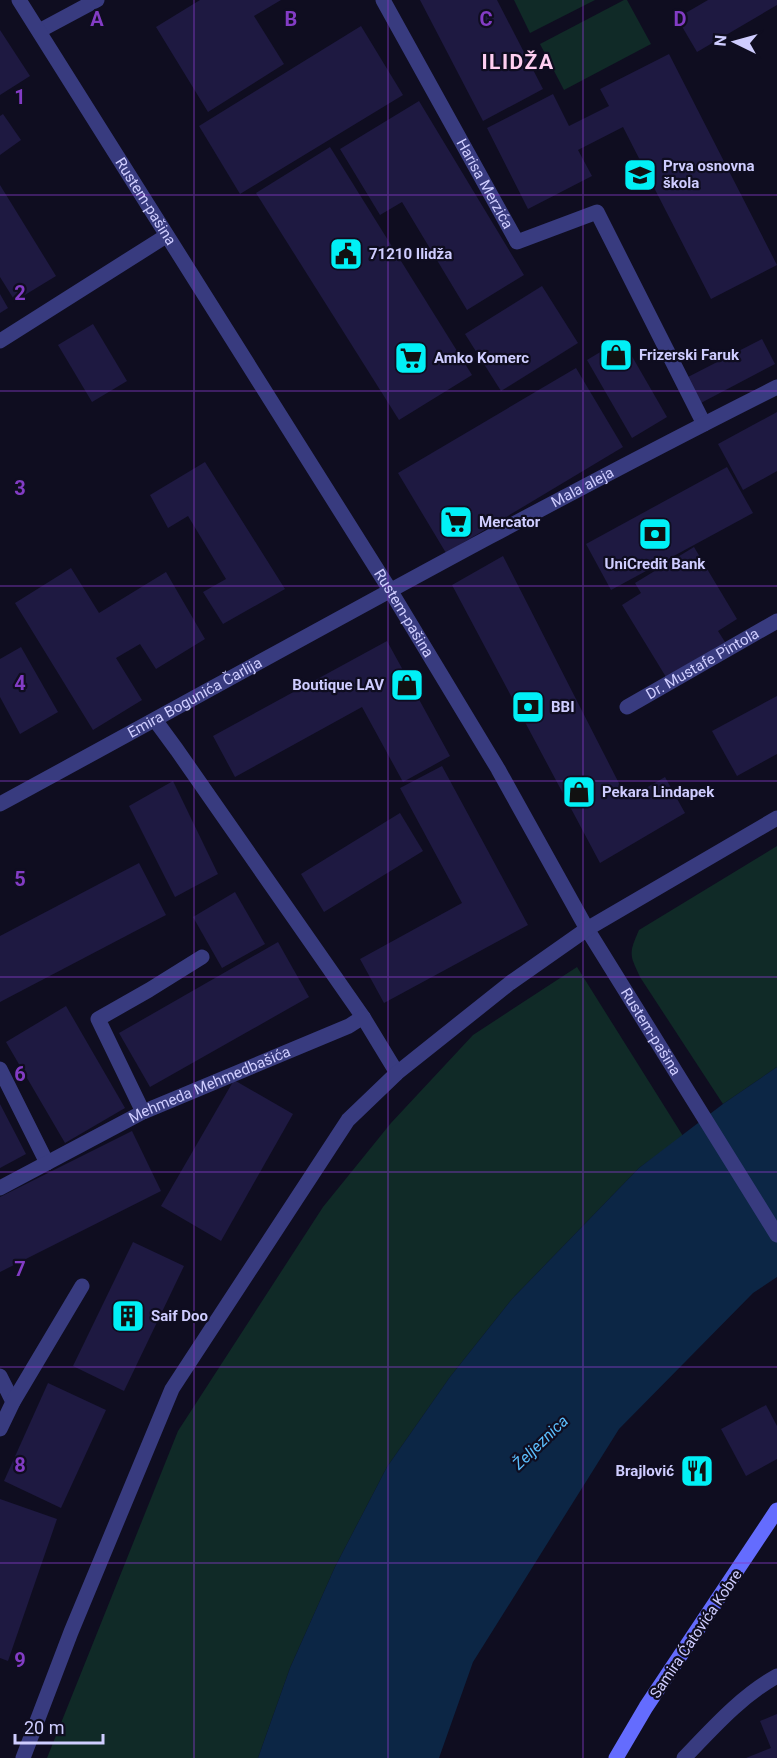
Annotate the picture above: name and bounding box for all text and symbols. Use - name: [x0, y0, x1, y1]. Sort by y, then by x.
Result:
- text: A: [90, 7, 104, 31]
- text: B: [285, 7, 297, 31]
- text: C: [479, 7, 493, 31]
- text: D: [674, 7, 687, 31]
- north arrow: [705, 12, 765, 72]
- text: N: [711, 34, 731, 47]
- district label: ILIDŽA: [481, 50, 555, 74]
- text: 1: [14, 85, 26, 109]
- street label: Harisa Merzića: [452, 135, 517, 232]
- street label: Rustem-pašina: [111, 154, 180, 249]
- school or university icon: Prva osnovna škola: [622, 157, 658, 193]
- place label: Prva osnovna škola: [663, 157, 755, 192]
- public building icon: 71210 Ilidža: [328, 236, 364, 272]
- place label: 71210 Ilidža: [369, 245, 452, 263]
- text: 2: [14, 281, 26, 305]
- shop icon: Frizerski Faruk: [598, 337, 634, 373]
- supermarket icon: Amko Komerc: [393, 340, 429, 376]
- place label: Frizerski Faruk: [639, 346, 740, 364]
- place label: Amko Komerc: [434, 349, 529, 367]
- street label: Mala aleja: [548, 463, 617, 511]
- text: 3: [14, 476, 26, 500]
- supermarket icon: Mercator: [438, 504, 474, 540]
- place label: Mercator: [479, 513, 541, 531]
- bank icon: UniCredit Bank: [637, 516, 673, 552]
- place label: UniCredit Bank: [605, 555, 706, 573]
- street label: Rustem-pašina: [370, 566, 438, 661]
- street label: Dr. Mustafe Pintola: [643, 624, 762, 703]
- street label: Emira Bogunića Čarlija: [124, 653, 265, 742]
- shop icon: Boutique LAV: [389, 667, 425, 703]
- text: 4: [14, 671, 26, 695]
- place label: Boutique LAV: [292, 676, 384, 694]
- bank icon: BBI: [510, 689, 546, 725]
- place label: BBI: [551, 698, 575, 716]
- shop icon: Pekara Lindapek: [561, 774, 597, 810]
- place label: Pekara Lindapek: [602, 783, 715, 801]
- text: 5: [14, 867, 26, 891]
- street label: Rustem-pašina: [617, 985, 685, 1079]
- street label: Mehmeda Mehmedbašića: [126, 1042, 293, 1127]
- text: 6: [14, 1062, 26, 1086]
- text: 7: [14, 1257, 26, 1281]
- building icon: Saif Doo: [110, 1298, 146, 1334]
- place label: Saif Doo: [151, 1307, 208, 1325]
- water label: Željeznica: [508, 1411, 572, 1474]
- text: 8: [14, 1453, 26, 1477]
- restaurant icon: Brajlović: [679, 1453, 715, 1489]
- place label: Brajlović: [616, 1462, 674, 1480]
- street label: Samira Ćatovića Kobre: [646, 1566, 746, 1702]
- text: 9: [14, 1648, 26, 1672]
- scale bar: [15, 1707, 104, 1745]
- text: 20 m: [24, 1717, 64, 1738]

